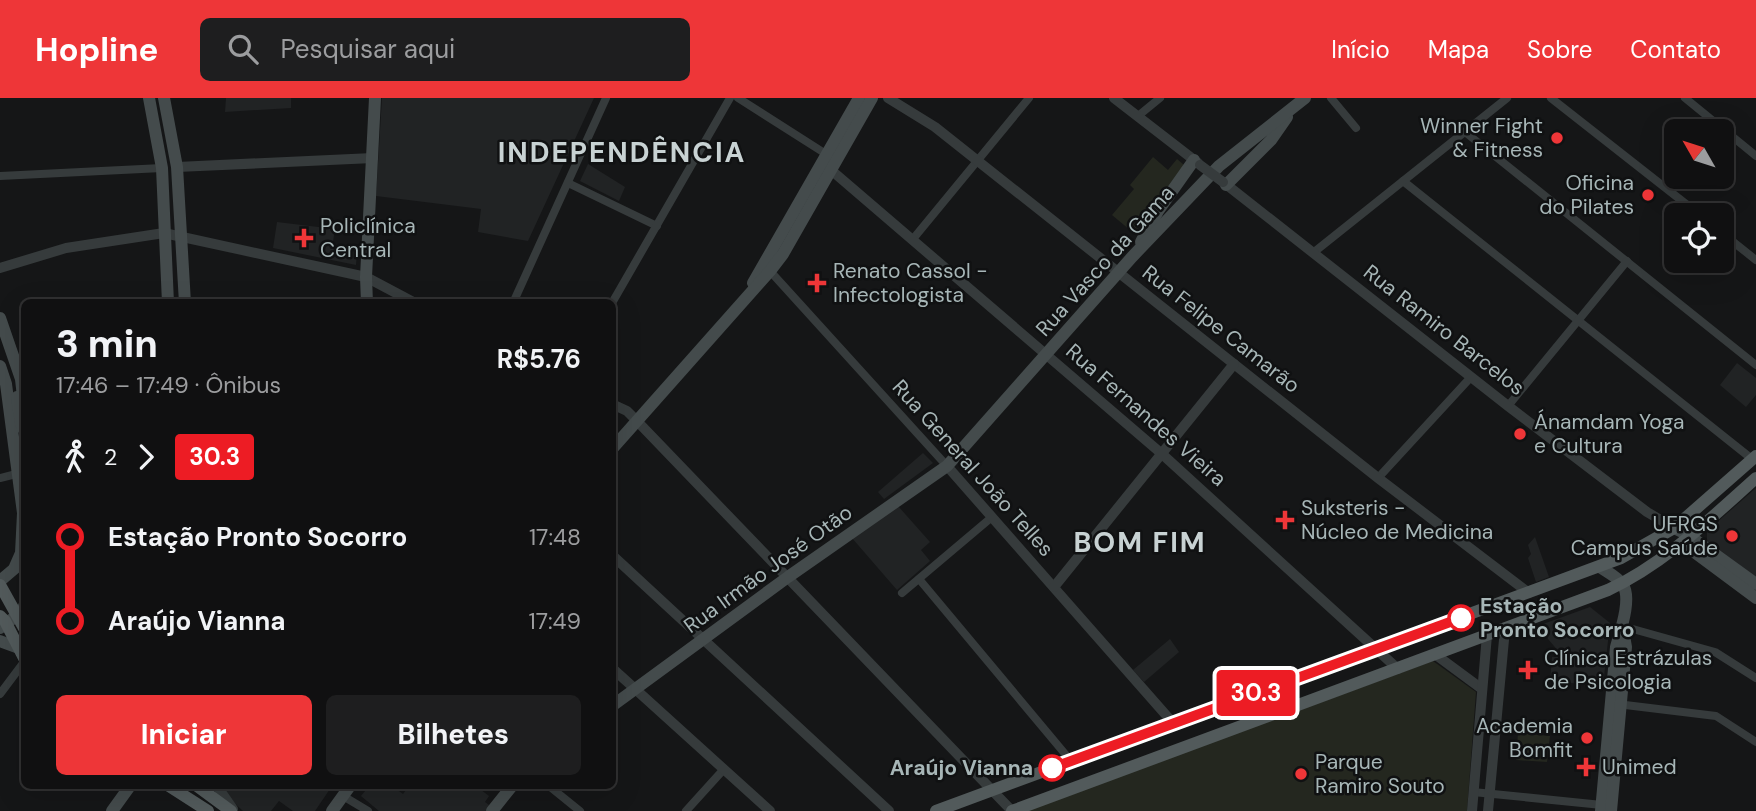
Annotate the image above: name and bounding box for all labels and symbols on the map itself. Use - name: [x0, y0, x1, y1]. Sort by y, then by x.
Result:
- place label: Winner Fight & Fitness: [1420, 112, 1543, 164]
- north arrow: [1664, 119, 1734, 189]
- marker: Winner Fight & Fitness: [1549, 130, 1565, 146]
- district label: INDEPENDÊNCIA: [498, 134, 746, 171]
- place label: Oficina do Pilates: [1539, 169, 1634, 221]
- street label: Rua Vasco da Gama: [1030, 180, 1180, 342]
- marker: Oficina do Pilates: [1640, 187, 1656, 203]
- place label: Policlínica Central: [320, 212, 416, 264]
- marker: Policlínica Central: [294, 228, 314, 248]
- place label: Renato Cassol - Infectologista: [833, 257, 988, 309]
- street label: Rua Ramiro Barcelos: [1358, 258, 1530, 402]
- street label: Rua Felipe Camarão: [1136, 259, 1306, 399]
- marker: Renato Cassol - Infectologista: [807, 273, 827, 293]
- street label: Rua Fernandes Vieira: [1060, 338, 1232, 492]
- street label: Rua General João Telles: [886, 374, 1060, 562]
- place label: Ánamdam Yoga e Cultura: [1534, 408, 1685, 460]
- marker: Ánamdam Yoga e Cultura: [1512, 426, 1528, 442]
- place label: Suksteris - Núcleo de Medicina: [1301, 494, 1493, 546]
- street label: Rua Irmão José Otão: [678, 498, 858, 640]
- marker: Suksteris - Núcleo de Medicina: [1275, 510, 1295, 530]
- place label: UFRGS Campus Saúde: [1571, 510, 1718, 562]
- district label: BOM FIM: [1073, 524, 1207, 561]
- marker: UFRGS Campus Saúde: [1724, 528, 1740, 544]
- place label: Estação Pronto Socorro: [1480, 592, 1635, 644]
- marker: Estação Pronto Socorro: [1448, 605, 1474, 631]
- place label: Clínica Estrázulas de Psicologia: [1544, 644, 1712, 696]
- marker: Clínica Estrázulas de Psicologia: [1518, 660, 1538, 680]
- line badge: 30.3: [1207, 670, 1305, 716]
- place label: Academia Bomfit: [1476, 712, 1573, 764]
- marker: Academia Bomfit: [1579, 730, 1595, 746]
- place label: Parque Ramiro Souto: [1315, 748, 1445, 800]
- place label: Unimed: [1602, 753, 1677, 781]
- place label: Araújo Vianna: [890, 754, 1033, 782]
- marker: Araújo Vianna: [1039, 755, 1065, 781]
- marker: Unimed: [1576, 757, 1596, 777]
- marker: Parque Ramiro Souto: [1293, 766, 1309, 782]

